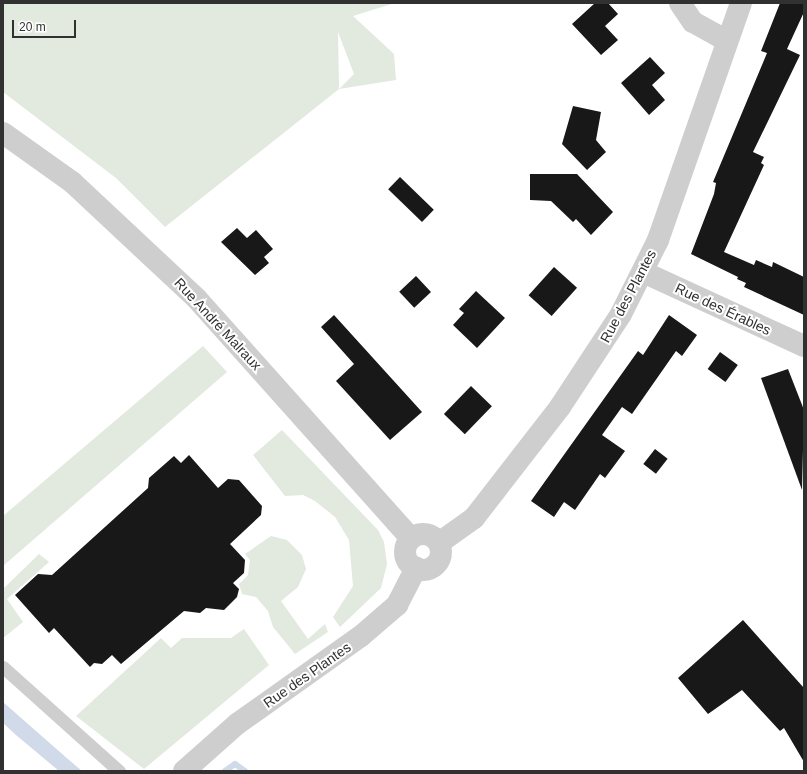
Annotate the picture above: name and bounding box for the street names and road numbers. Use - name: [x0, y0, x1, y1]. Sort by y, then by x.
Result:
- street label: Rue des Plantes: [596, 247, 660, 345]
- street label: Rue André Malraux: [171, 274, 265, 374]
- street label: Rue des Érables: [673, 280, 773, 338]
- street label: Rue des Plantes: [260, 639, 354, 711]

